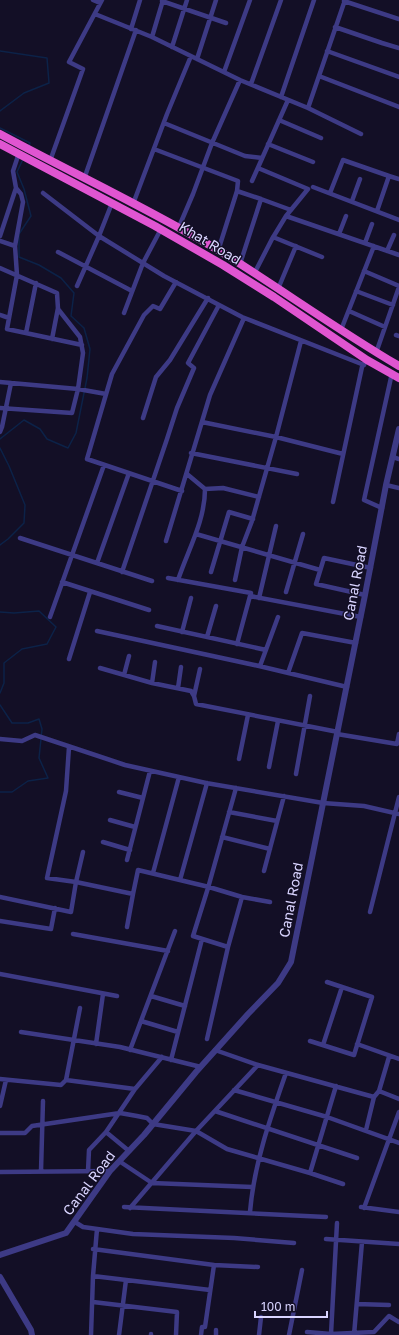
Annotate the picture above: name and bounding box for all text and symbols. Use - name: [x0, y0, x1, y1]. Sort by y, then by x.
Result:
- street label: Khat Road: [176, 217, 244, 268]
- street label: Canal Road: [339, 544, 370, 622]
- street label: Canal Road: [275, 861, 306, 939]
- street label: Canal Road: [59, 1147, 118, 1218]
- scale bar: [255, 1293, 327, 1319]
- text: 100 m: [261, 1299, 295, 1314]

